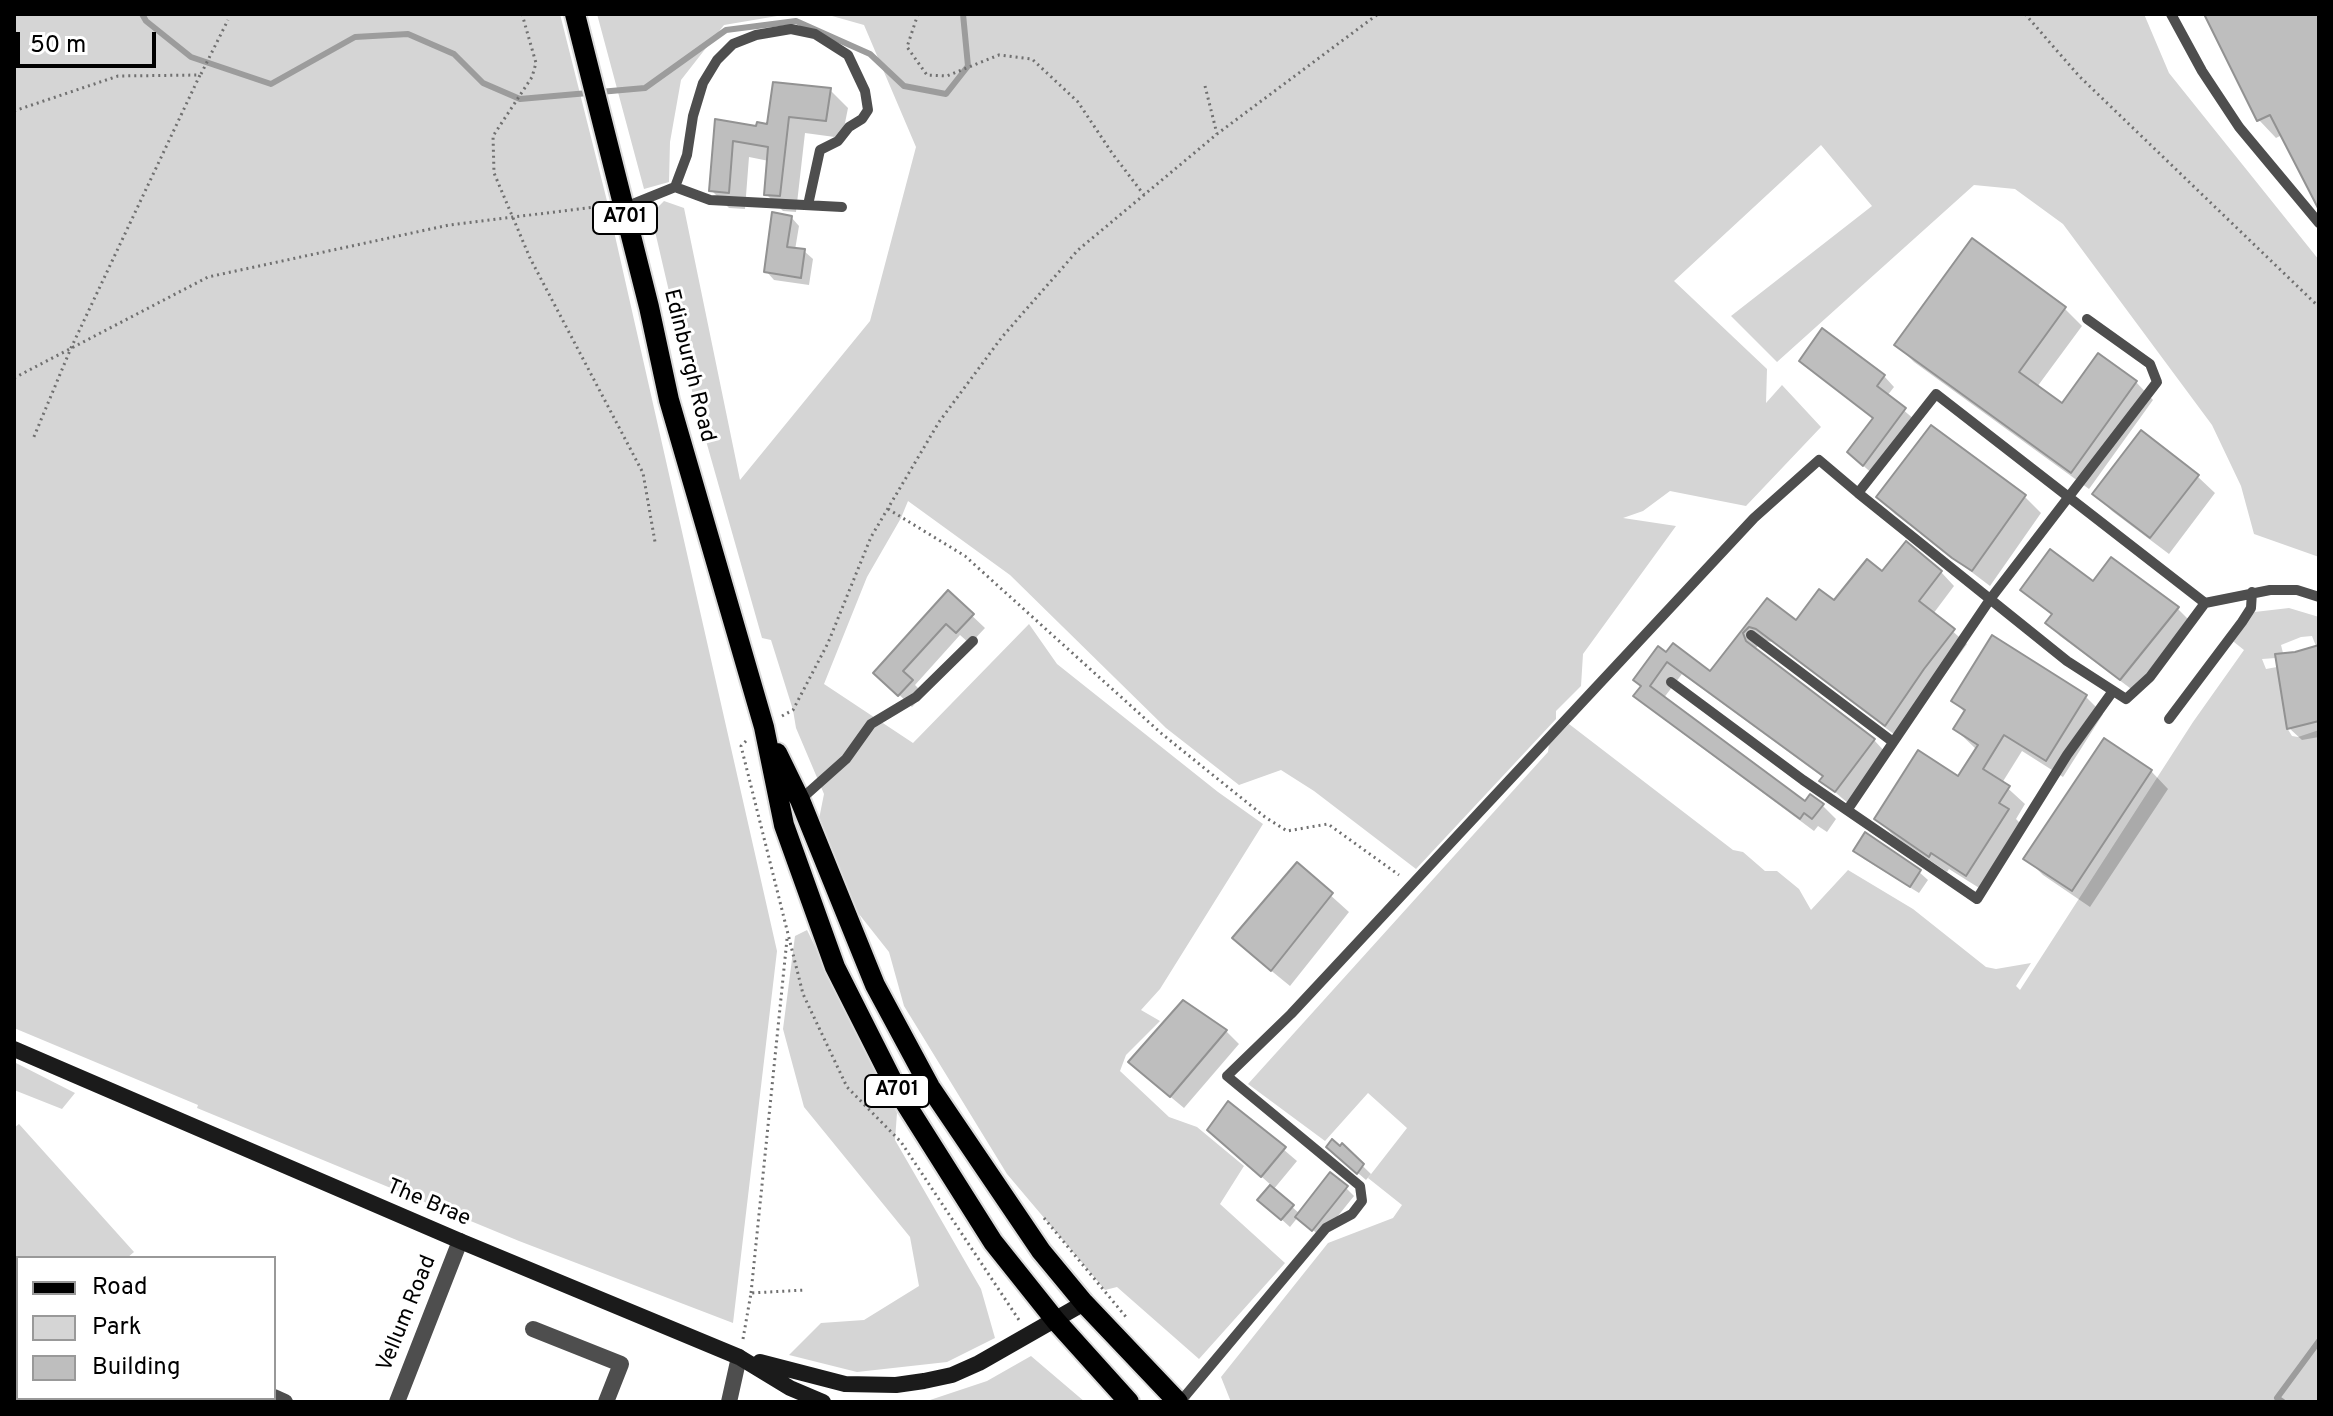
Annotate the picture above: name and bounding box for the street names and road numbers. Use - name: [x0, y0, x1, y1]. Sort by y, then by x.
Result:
- road number: A701: [593, 202, 657, 234]
- street label: Edinburgh Road: [656, 287, 720, 445]
- road number: A701: [865, 1075, 929, 1107]
- street label: The Brae: [382, 1174, 474, 1234]
- street label: Vellum Road: [373, 1252, 443, 1376]

